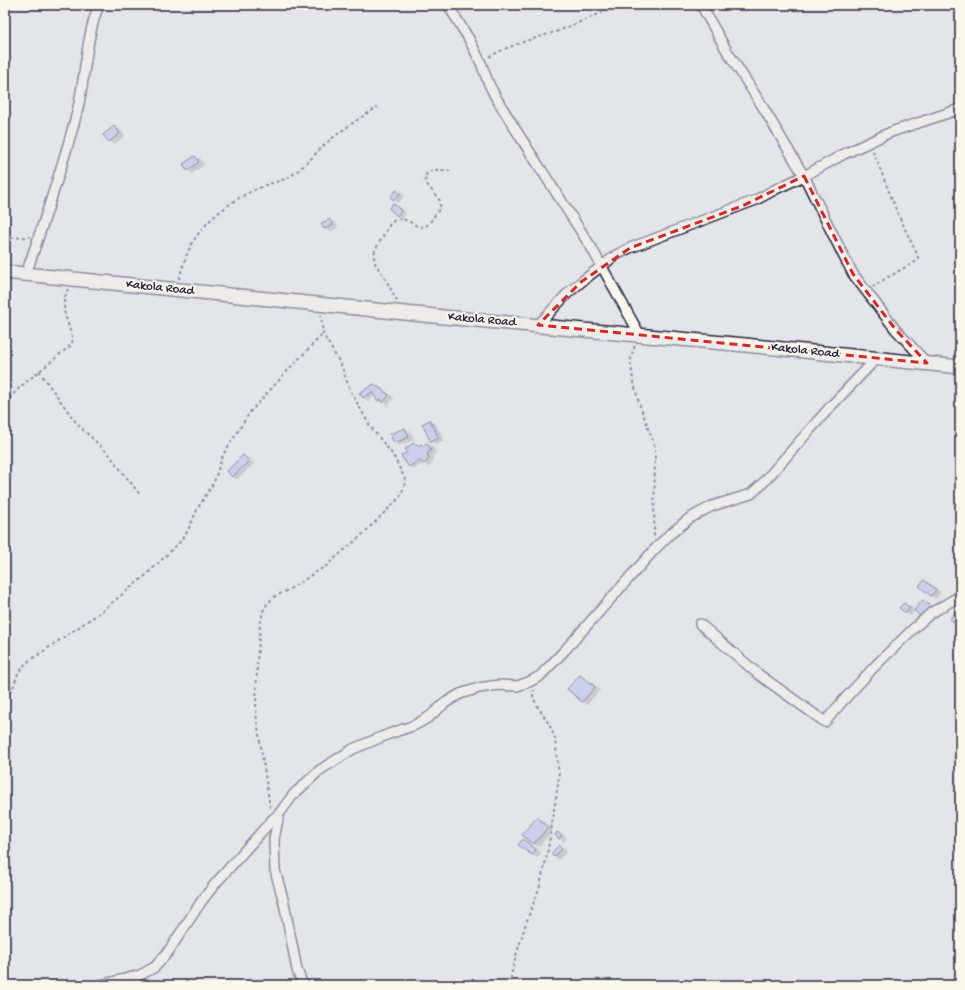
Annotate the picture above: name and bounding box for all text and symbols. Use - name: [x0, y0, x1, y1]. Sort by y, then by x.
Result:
- street label: Kakola Road: [125, 277, 196, 299]
- street label: Kakola Road: [447, 310, 518, 331]
- street label: Kakola Road: [770, 340, 841, 362]

